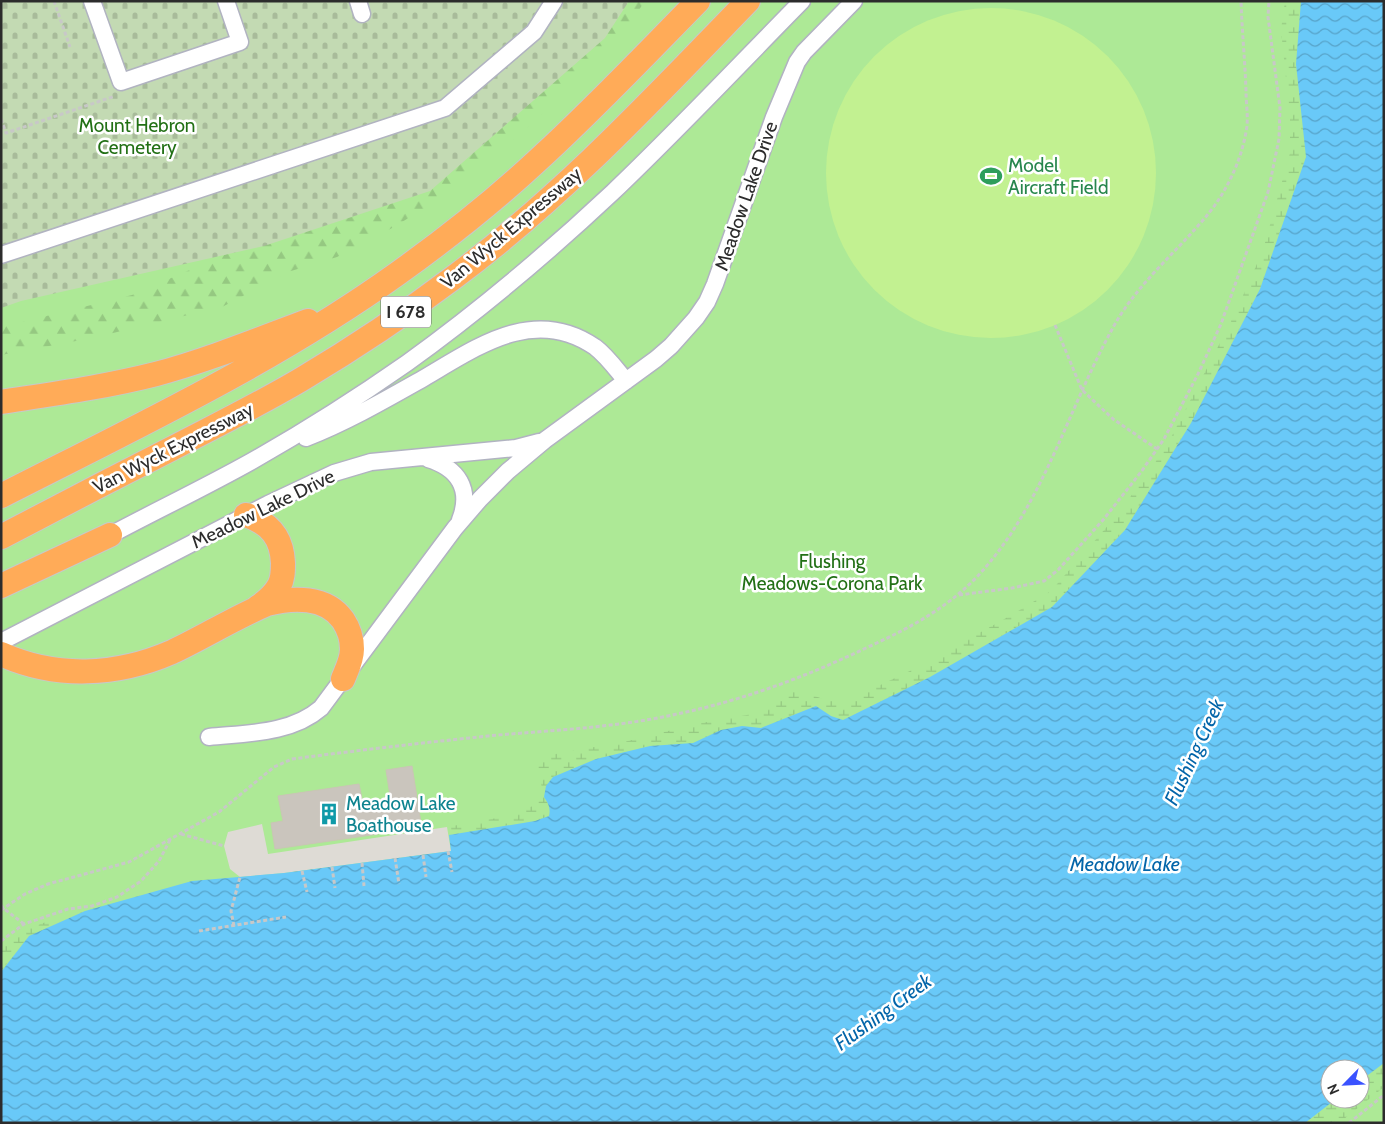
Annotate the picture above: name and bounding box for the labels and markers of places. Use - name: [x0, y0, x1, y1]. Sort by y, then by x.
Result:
- place label: Model Aircraft Field: [1008, 154, 1108, 199]
- sports icon: Model Aircraft Field: [978, 163, 1004, 189]
- place label: Meadow Lake Boathouse: [346, 792, 456, 837]
- building icon: Meadow Lake Boathouse: [316, 801, 342, 827]

